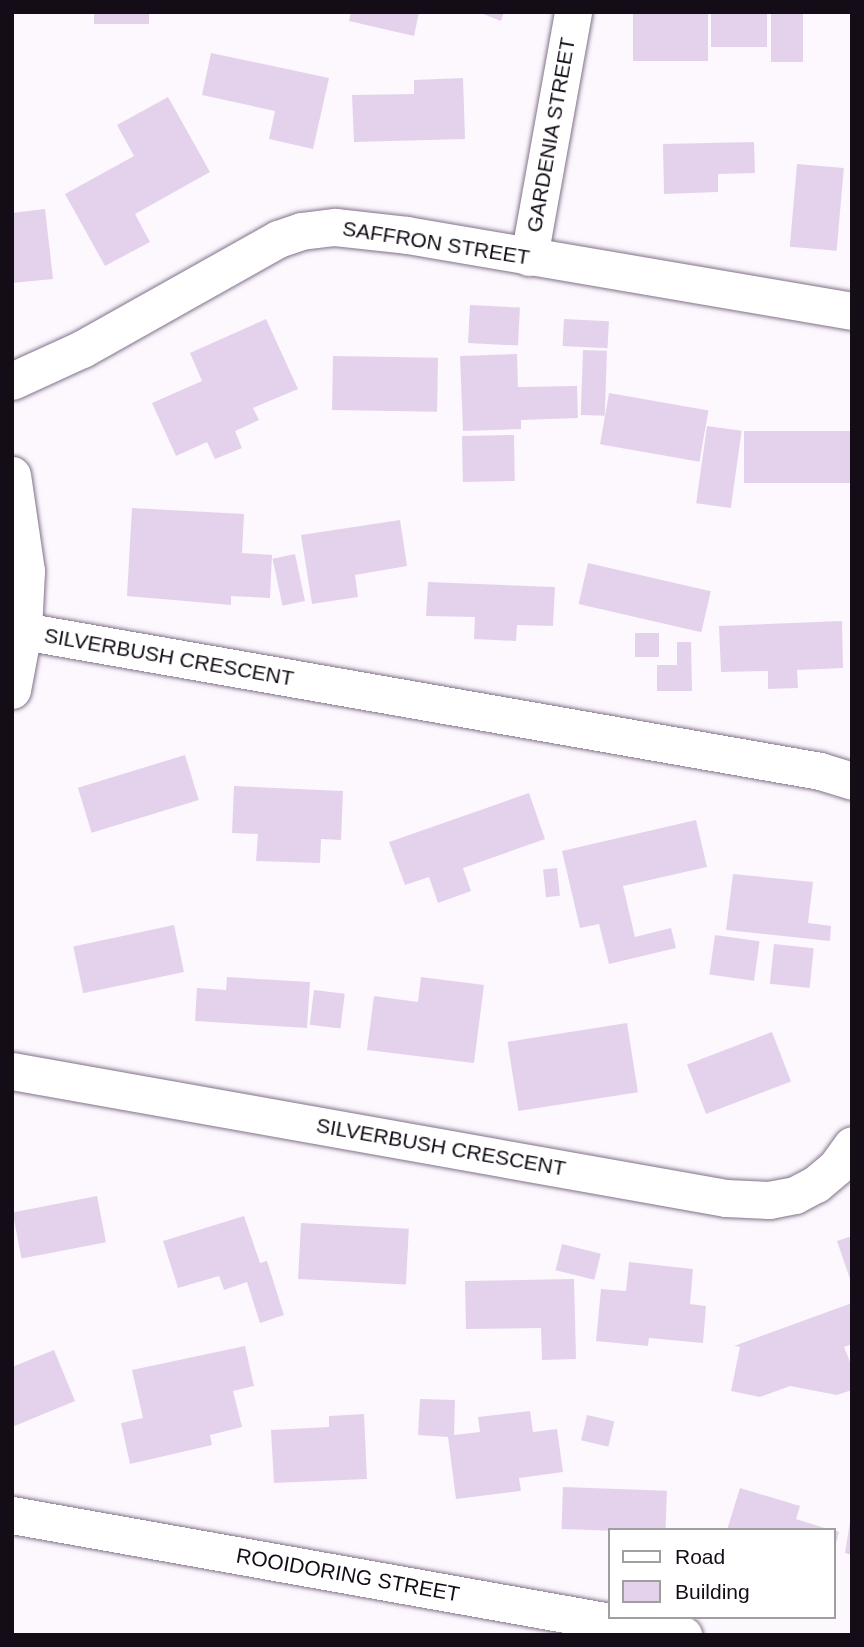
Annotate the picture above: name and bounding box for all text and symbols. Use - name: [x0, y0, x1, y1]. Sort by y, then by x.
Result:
- street label: GARDENIA STREET: [521, 35, 581, 235]
- street label: SAFFRON STREET: [341, 216, 531, 270]
- street label: SILVERBUSH CRESCENT: [42, 623, 296, 691]
- street label: SILVERBUSH CRESCENT: [314, 1113, 568, 1181]
- legend: [608, 1528, 836, 1619]
- street label: ROOIDORING STREET: [234, 1543, 462, 1607]
- text: Road: [675, 1545, 725, 1568]
- text: Building: [675, 1580, 750, 1603]

